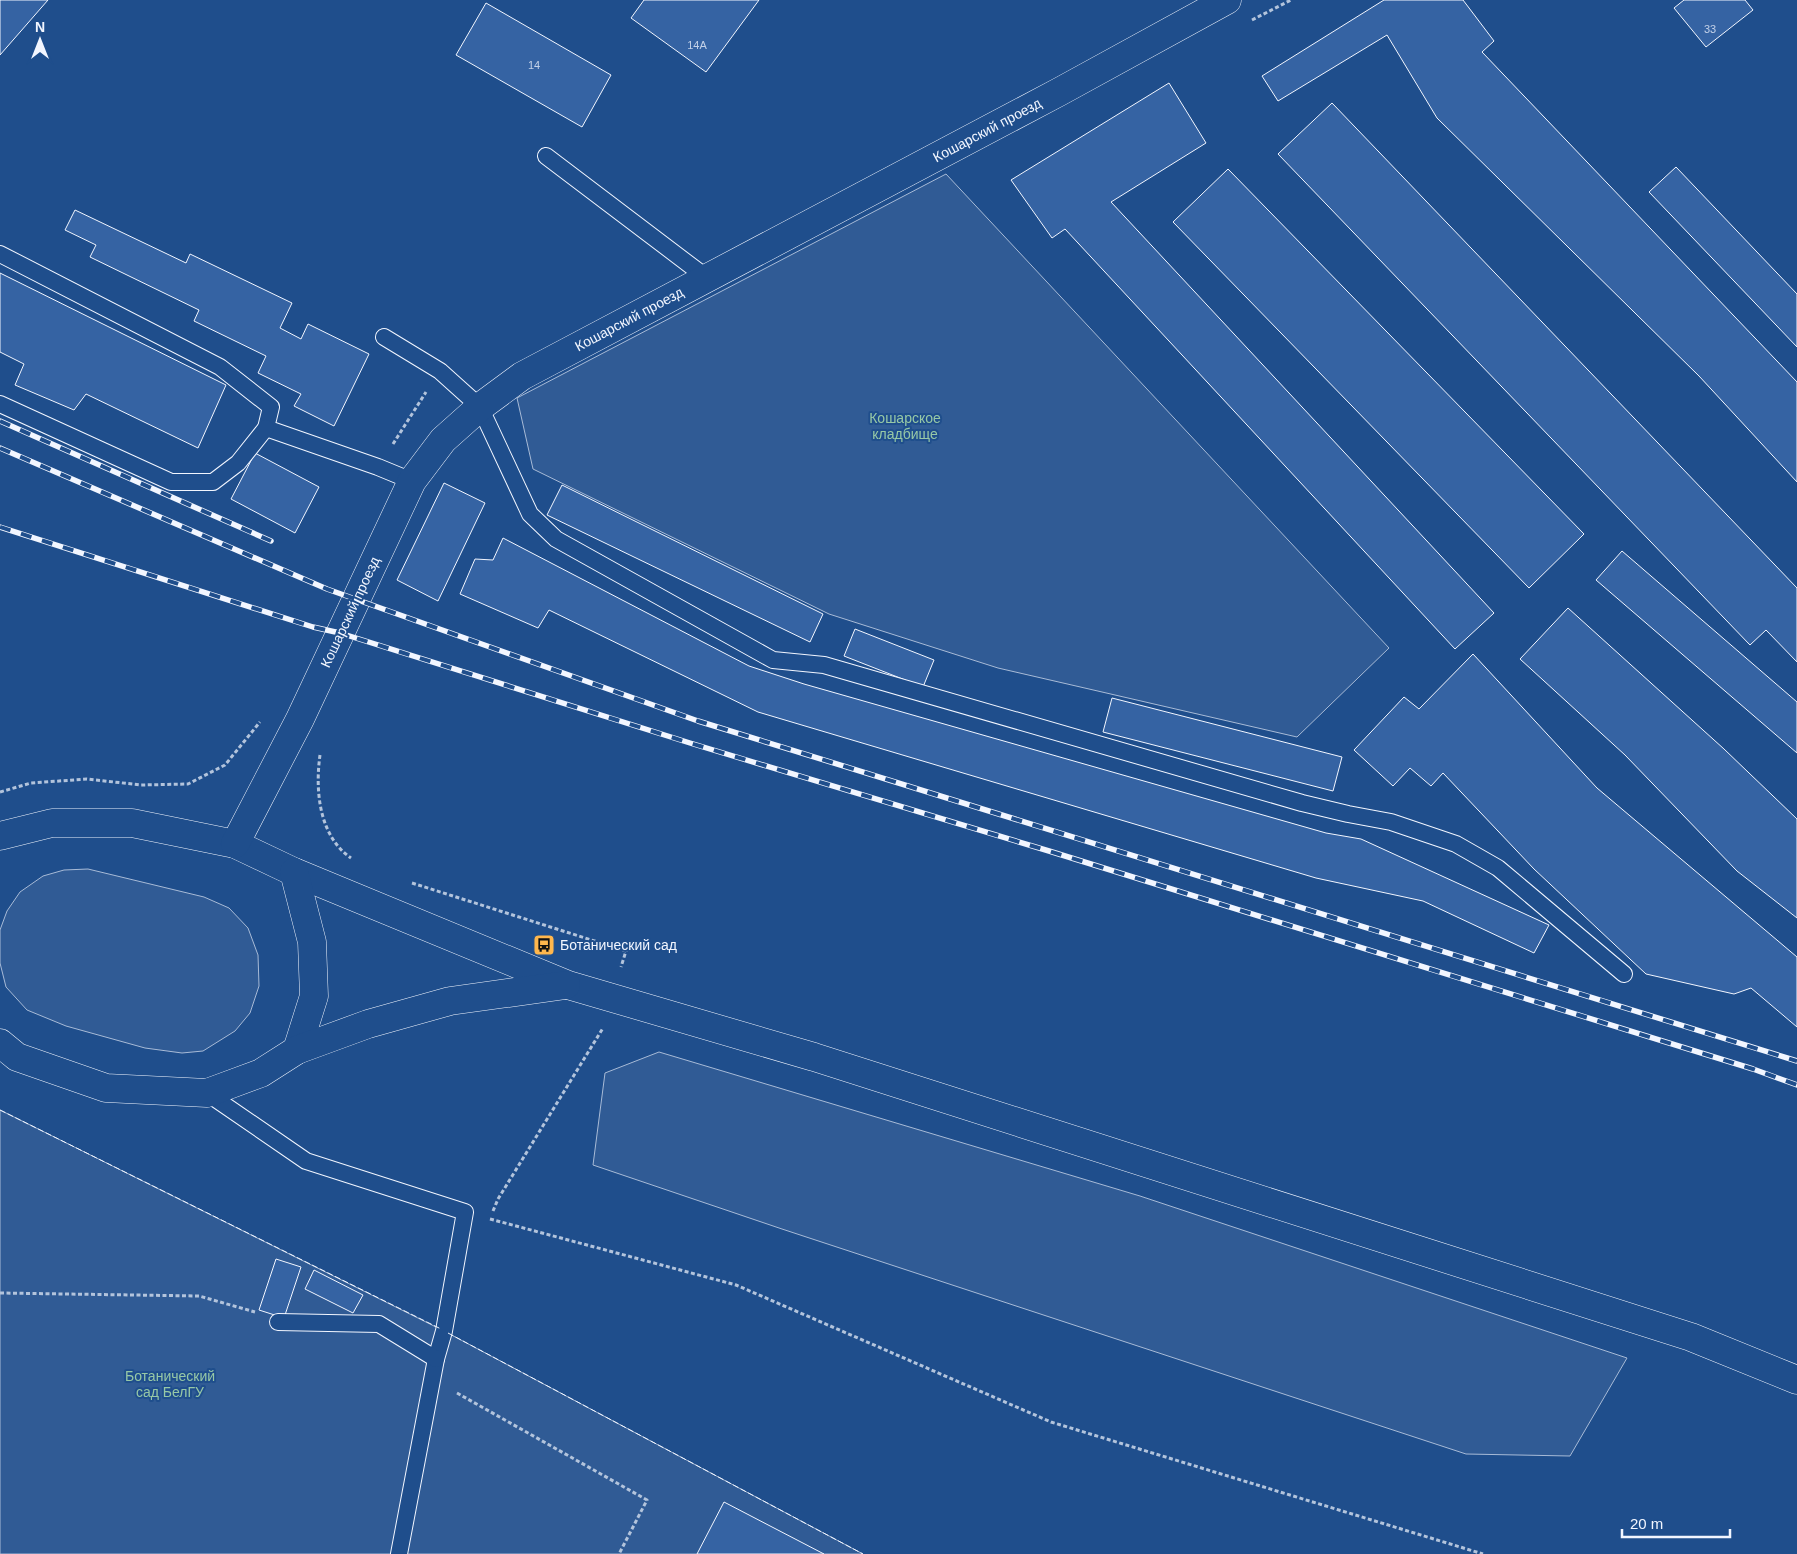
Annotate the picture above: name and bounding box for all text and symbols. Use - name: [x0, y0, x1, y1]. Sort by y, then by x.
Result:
- north arrow: [15, 15, 65, 65]
- text: N: [35, 19, 45, 35]
- house number: 33: [1704, 23, 1716, 35]
- house number: 14А: [687, 39, 707, 51]
- house number: 14: [528, 59, 540, 71]
- street label: Кошарский проезд: [930, 95, 1044, 165]
- street label: Кошарский проезд: [572, 284, 686, 354]
- park label: Кошарское кладбище: [869, 410, 941, 442]
- street label: Кошарский проезд: [317, 554, 383, 670]
- bus stop icon: Ботанический сад: [532, 933, 556, 957]
- place label: Ботанический сад: [560, 937, 677, 953]
- park label: Ботанический сад БелГУ: [125, 1368, 215, 1400]
- scale bar: [1622, 1506, 1730, 1538]
- text: 20 m: [1630, 1515, 1663, 1532]

